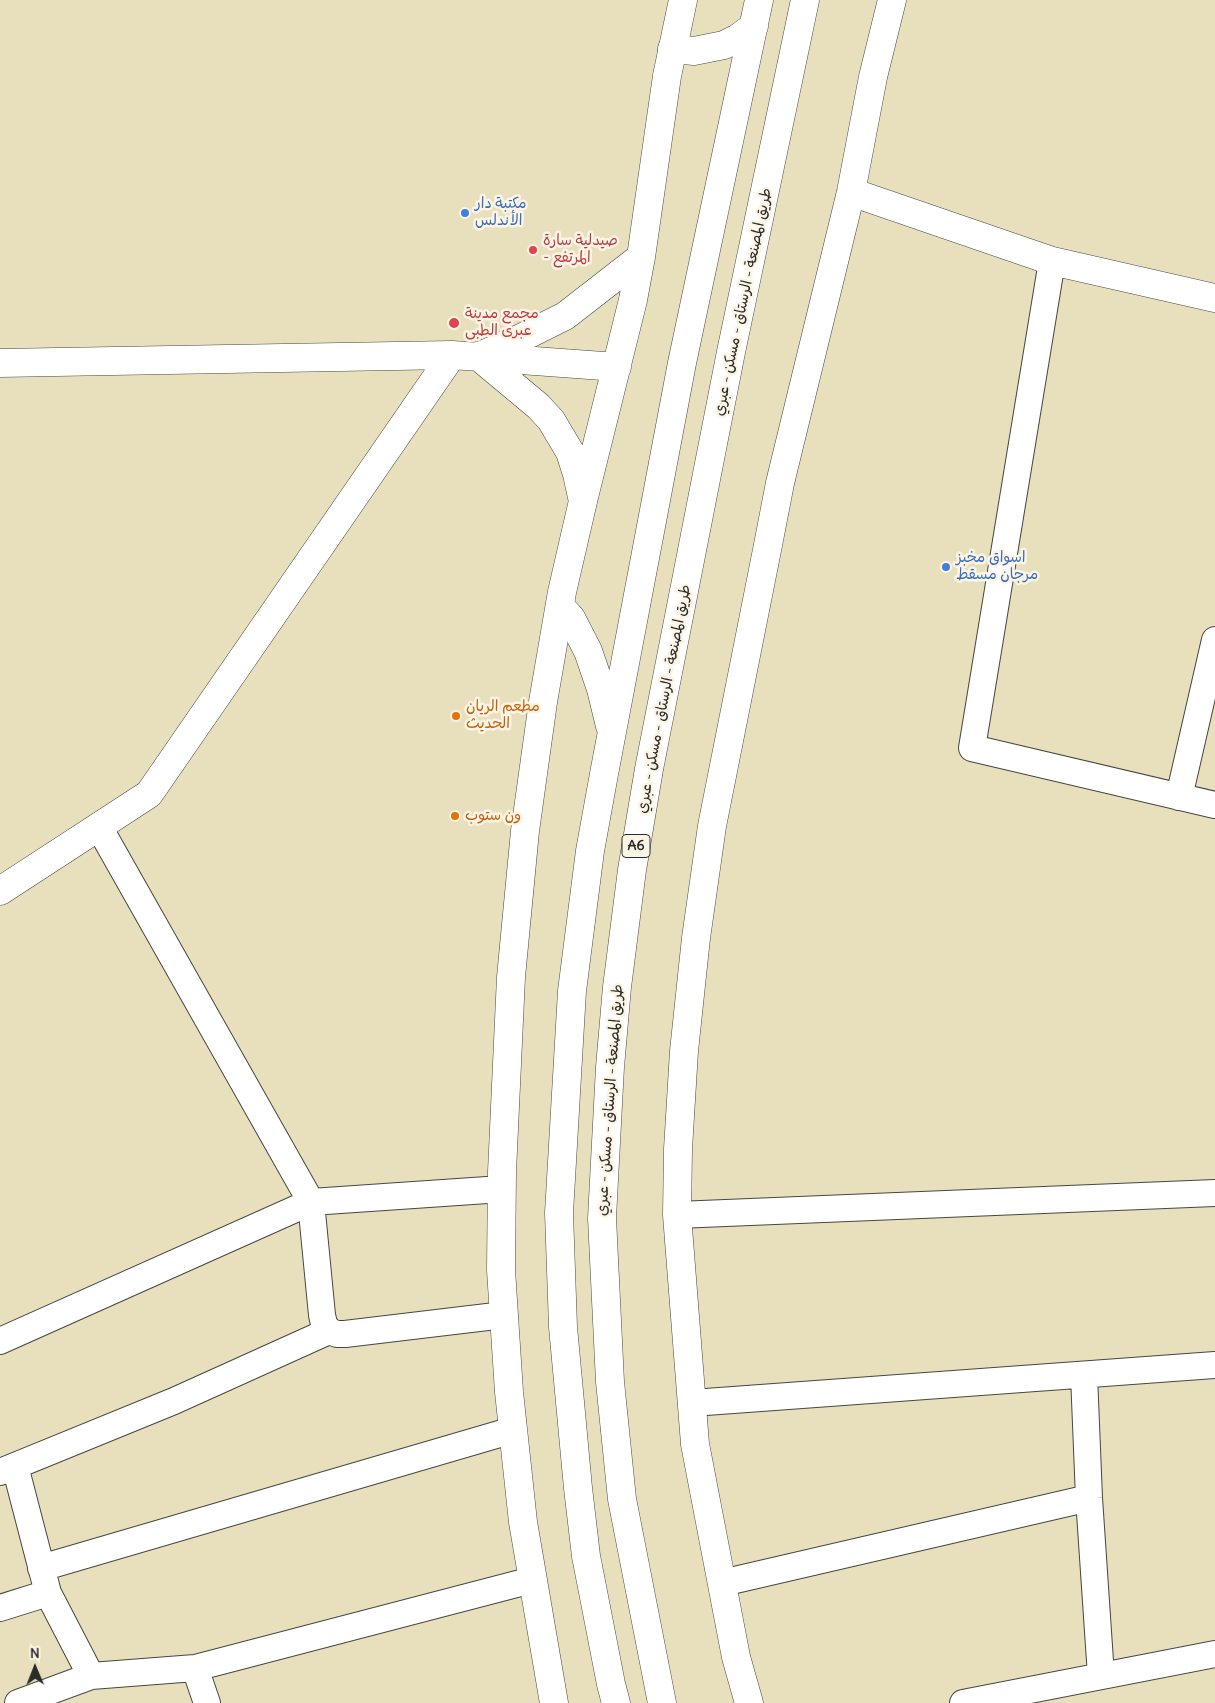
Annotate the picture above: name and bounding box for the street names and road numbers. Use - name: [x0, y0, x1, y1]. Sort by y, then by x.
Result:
- street label: طريق المصنعة - الرستاق - مسكن - عبري: [710, 186, 776, 418]
- street label: طريق المصنعة - الرستاق - مسكن - عبري: [633, 583, 695, 815]
- road number: A6: [622, 834, 650, 858]
- street label: طريق المصنعة - الرستاق - مسكن - عبري: [593, 983, 627, 1217]

